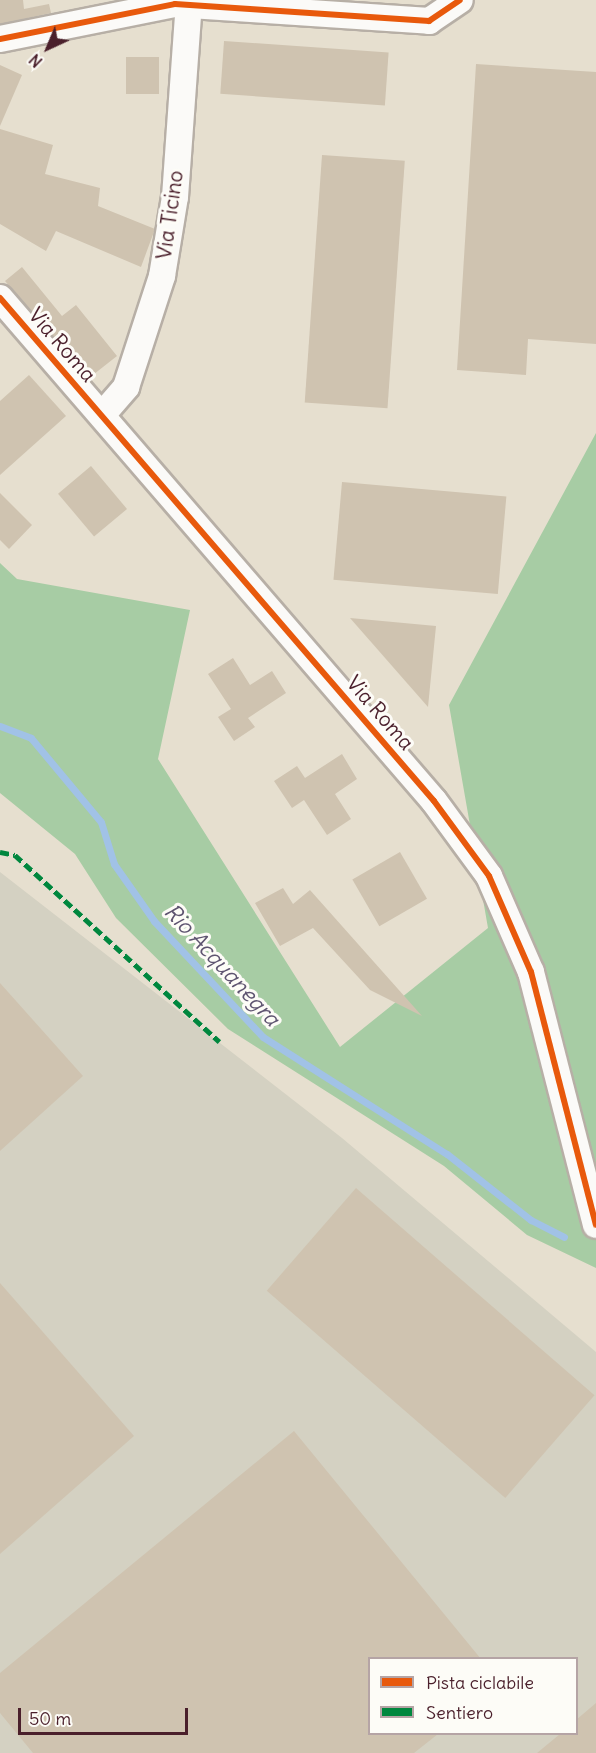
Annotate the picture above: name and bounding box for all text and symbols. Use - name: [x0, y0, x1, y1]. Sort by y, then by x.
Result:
- north arrow: [18, 18, 78, 78]
- text: N: [25, 50, 46, 72]
- street label: Via Ticino: [151, 169, 189, 261]
- street label: Via Roma: [23, 303, 101, 387]
- street label: Via Roma: [341, 671, 419, 755]
- water label: Rio Acquanegra: [159, 898, 285, 1032]
- legend: [368, 1657, 578, 1735]
- text: Pista ciclabile: [426, 1671, 534, 1694]
- scale bar: [21, 1696, 190, 1734]
- text: Sentiero: [426, 1701, 493, 1724]
- text: 50 m: [29, 1707, 71, 1730]

